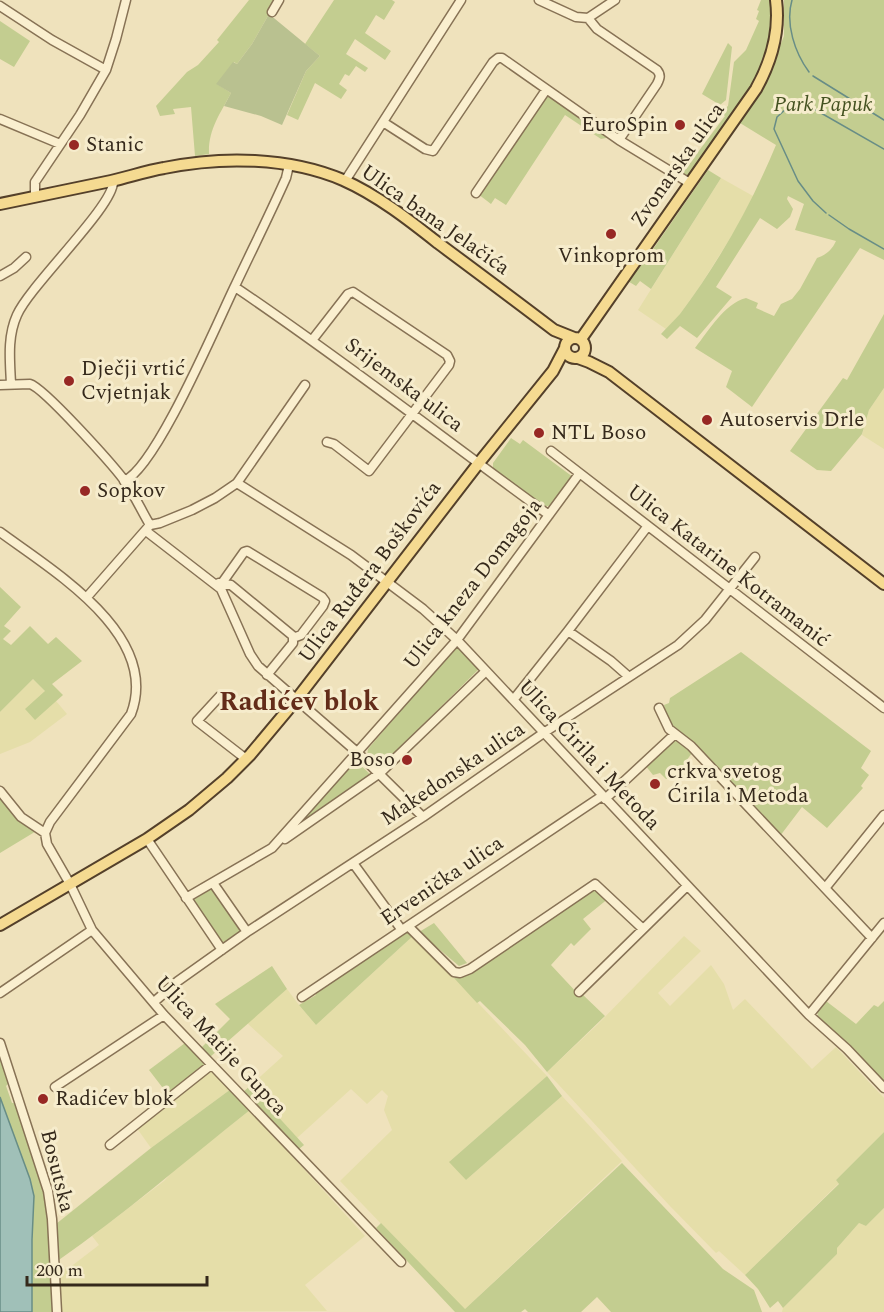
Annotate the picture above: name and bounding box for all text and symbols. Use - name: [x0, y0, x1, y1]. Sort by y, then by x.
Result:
- park label: Park Papuk: [774, 89, 873, 121]
- street label: Zvonarska ulica: [623, 95, 733, 234]
- place label: EuroSpin: [581, 109, 668, 141]
- marker: EuroSpin: [673, 118, 687, 132]
- place label: Stanic: [86, 129, 144, 161]
- marker: Stanic: [67, 138, 81, 152]
- street label: Ulica bana Jelačića: [354, 156, 517, 284]
- marker: Vinkoprom: [604, 227, 618, 241]
- place label: Vinkoprom: [558, 240, 664, 272]
- street label: Srijemska ulica: [338, 330, 471, 441]
- place label: Dječji vrtić Cvjetnjak: [81, 353, 185, 409]
- marker: Dječji vrtić Cvjetnjak: [62, 374, 76, 388]
- place label: Autoservis Drle: [719, 404, 864, 436]
- marker: Autoservis Drle: [700, 413, 714, 427]
- place label: NTL Boso: [551, 417, 646, 449]
- marker: NTL Boso: [532, 426, 546, 440]
- street label: Ulica Ruđera Boškovića: [291, 473, 450, 670]
- place label: Sopkov: [97, 475, 165, 507]
- street label: Ulica Katarine Kotramanić: [620, 477, 836, 655]
- marker: Sopkov: [78, 484, 92, 498]
- street label: Ulica kneza Domagoja: [396, 491, 551, 677]
- street label: Ulica Ćirila i Metoda: [510, 672, 668, 838]
- district label: Radićev blok: [219, 681, 380, 723]
- street label: Makedonska ulica: [374, 713, 532, 834]
- place label: Boso: [349, 744, 395, 776]
- marker: Boso: [400, 753, 414, 767]
- place label: crkva svetog Ćirila i Metoda: [667, 756, 809, 812]
- marker: crkva svetog Ćirila i Metoda: [648, 777, 662, 791]
- street label: Ervenička ulica: [374, 827, 511, 934]
- street label: Ulica Matije Gupca: [147, 969, 295, 1124]
- place label: Radićev blok: [55, 1083, 174, 1115]
- marker: Radićev blok: [36, 1092, 50, 1106]
- street label: Bosutska: [31, 1126, 83, 1217]
- scale bar: [27, 1249, 207, 1287]
- text: 200 m: [36, 1257, 83, 1284]

